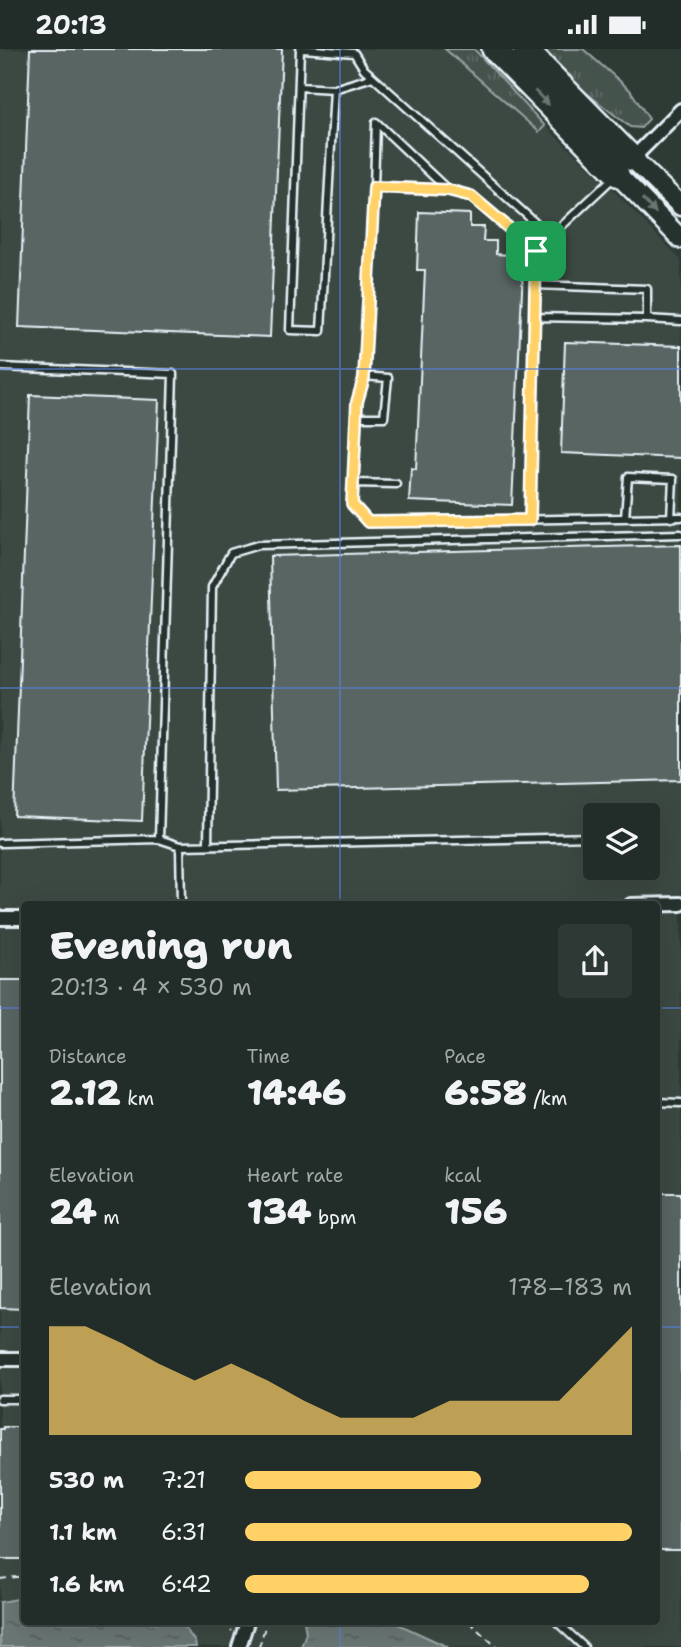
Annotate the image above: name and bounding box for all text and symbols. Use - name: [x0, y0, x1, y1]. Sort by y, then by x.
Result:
- text: 20:13: [35, 7, 107, 42]
- one-way arrow: [533, 89, 550, 105]
- one-way arrow: [641, 198, 658, 215]
- pin: [506, 221, 566, 281]
- icon: arrive: [517, 232, 555, 270]
- map controls: [583, 803, 660, 880]
- button: layers: [583, 803, 660, 880]
- text: Evening run: [49, 920, 292, 971]
- button: share: [558, 924, 632, 998]
- text: 20:13 · 4 × 530 m: [49, 972, 252, 1002]
- text: Distance: [49, 1044, 127, 1069]
- text: Time: [247, 1044, 290, 1069]
- text: Pace: [444, 1044, 486, 1069]
- text: 2.12: [49, 1069, 121, 1116]
- text: 14:46: [247, 1069, 346, 1116]
- text: 6:58: [444, 1069, 527, 1116]
- text: km: [121, 1086, 154, 1111]
- text: /km: [527, 1086, 567, 1111]
- text: Elevation: [49, 1163, 134, 1188]
- text: Heart rate: [247, 1163, 343, 1188]
- text: kcal: [444, 1163, 481, 1188]
- text: 24: [49, 1188, 97, 1235]
- text: 134: [247, 1188, 312, 1235]
- text: 156: [444, 1188, 507, 1235]
- text: m: [97, 1205, 120, 1230]
- text: bpm: [312, 1205, 356, 1230]
- text: Elevation: [49, 1272, 152, 1302]
- text: 178–183 m: [508, 1272, 632, 1302]
- text: 530 m: [49, 1465, 124, 1495]
- text: 7:21: [161, 1465, 206, 1495]
- text: 1.1 km: [49, 1517, 117, 1547]
- text: 6:31: [161, 1517, 206, 1547]
- text: 1.6 km: [49, 1569, 124, 1599]
- text: 6:42: [161, 1569, 212, 1599]

